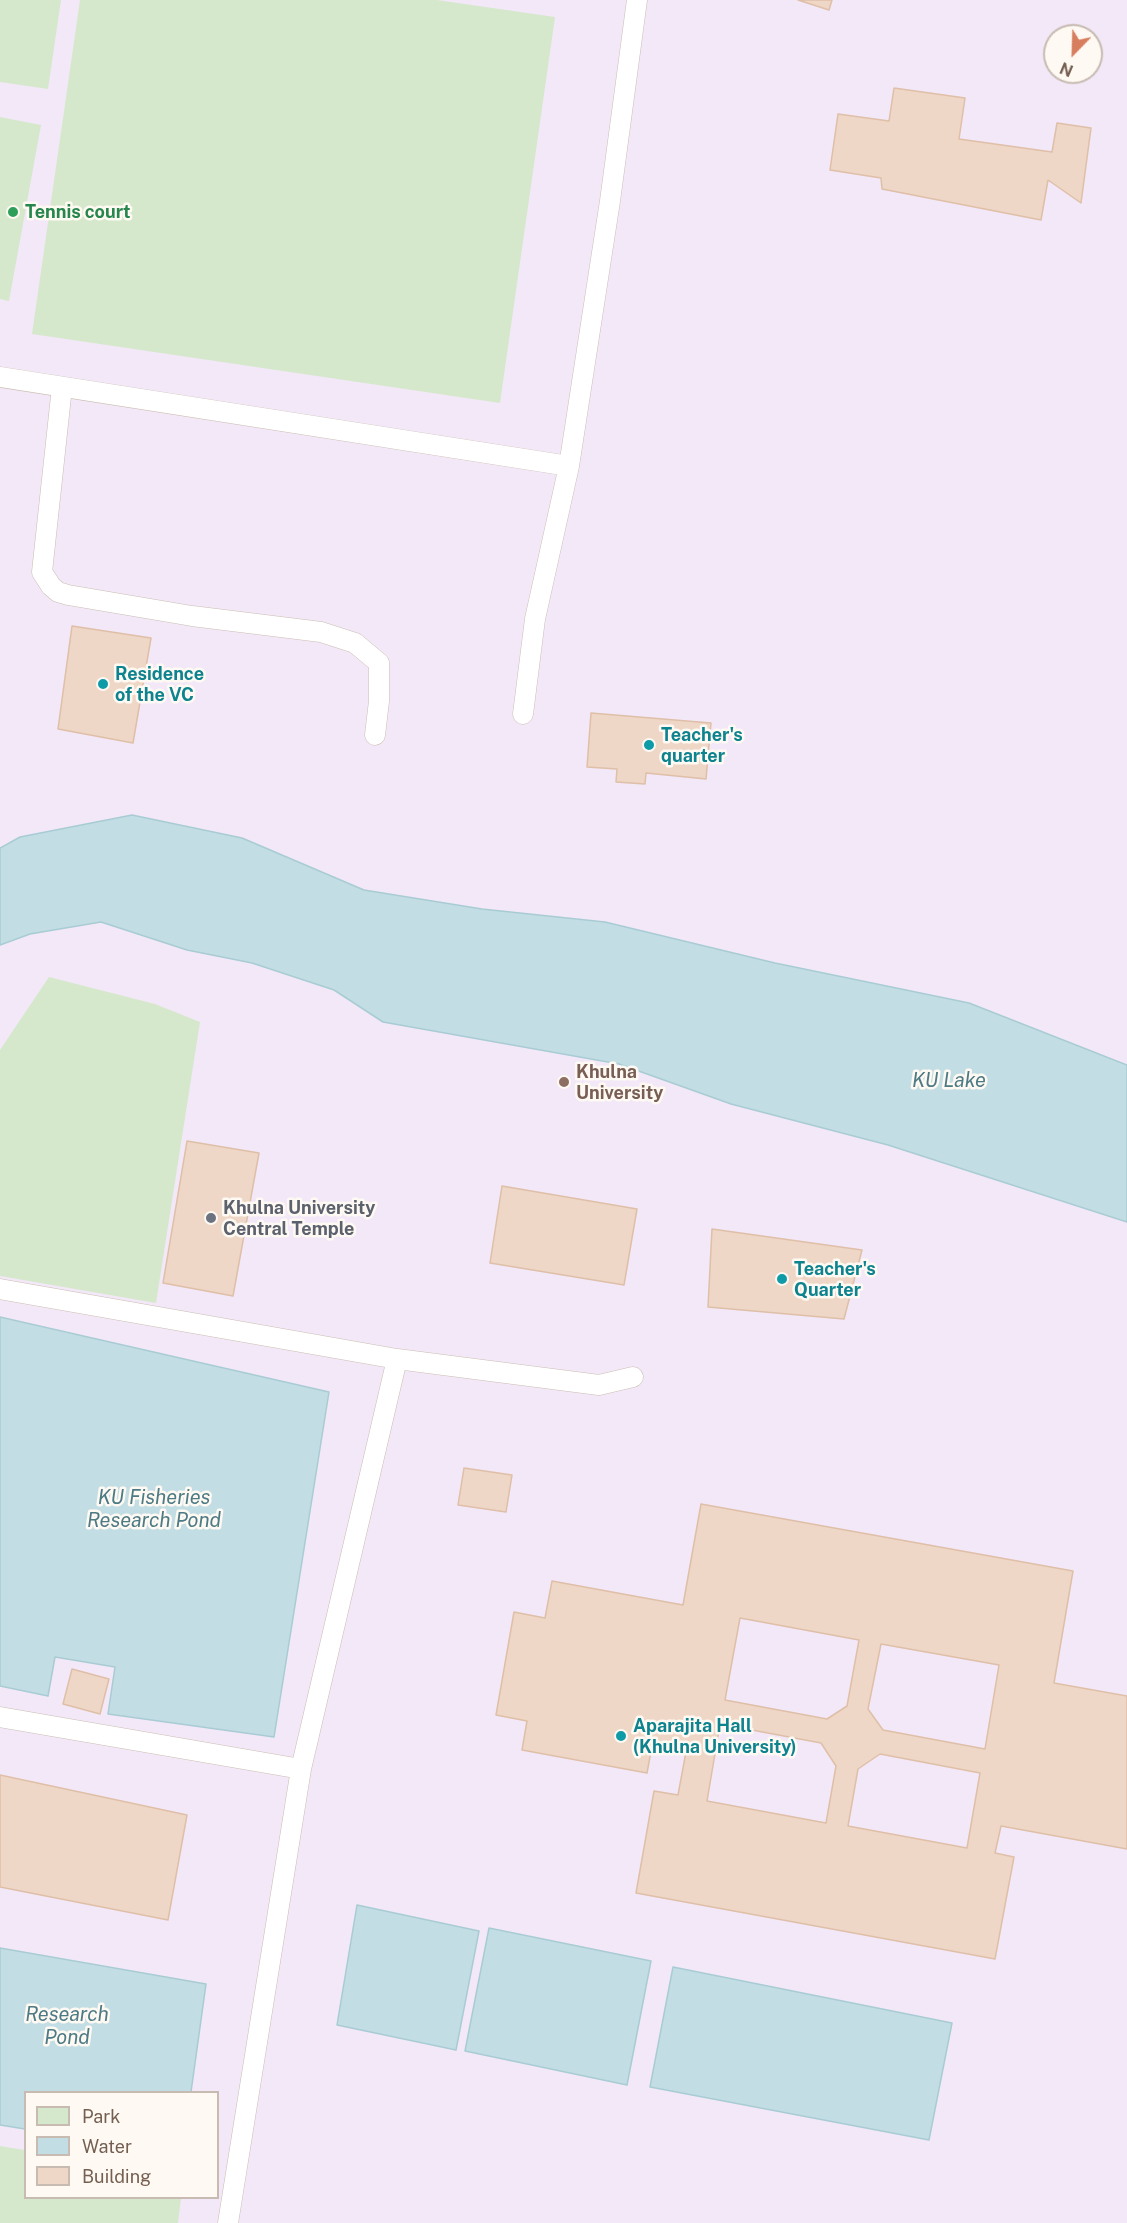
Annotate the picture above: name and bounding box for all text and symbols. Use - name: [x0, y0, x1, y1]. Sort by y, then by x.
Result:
- north arrow: [1043, 24, 1103, 84]
- text: N: [1057, 58, 1076, 80]
- place label: Tennis court: [25, 201, 131, 223]
- marker: Tennis court: [6, 205, 20, 219]
- place label: Residence of the VC: [115, 663, 204, 706]
- marker: Residence of the VC: [96, 677, 110, 691]
- place label: Teacher's quarter: [661, 724, 743, 766]
- marker: Teacher's quarter: [642, 738, 656, 752]
- place label: Khulna University: [576, 1061, 663, 1104]
- water label: KU Lake: [912, 1069, 986, 1093]
- marker: Khulna University: [557, 1075, 571, 1089]
- place label: Khulna University Central Temple: [223, 1197, 375, 1240]
- marker: Khulna University Central Temple: [204, 1211, 218, 1225]
- place label: Teacher's Quarter: [794, 1258, 876, 1300]
- marker: Teacher's Quarter: [775, 1272, 789, 1286]
- water label: KU Fisheries Research Pond: [87, 1486, 221, 1533]
- place label: Aparajita Hall (Khulna University): [633, 1715, 797, 1758]
- marker: Aparajita Hall (Khulna University): [614, 1729, 628, 1743]
- water label: Research Pond: [25, 2003, 109, 2050]
- legend: [24, 2091, 219, 2199]
- text: Park: [82, 2106, 120, 2127]
- text: Water: [82, 2136, 132, 2157]
- text: Building: [82, 2166, 151, 2187]

